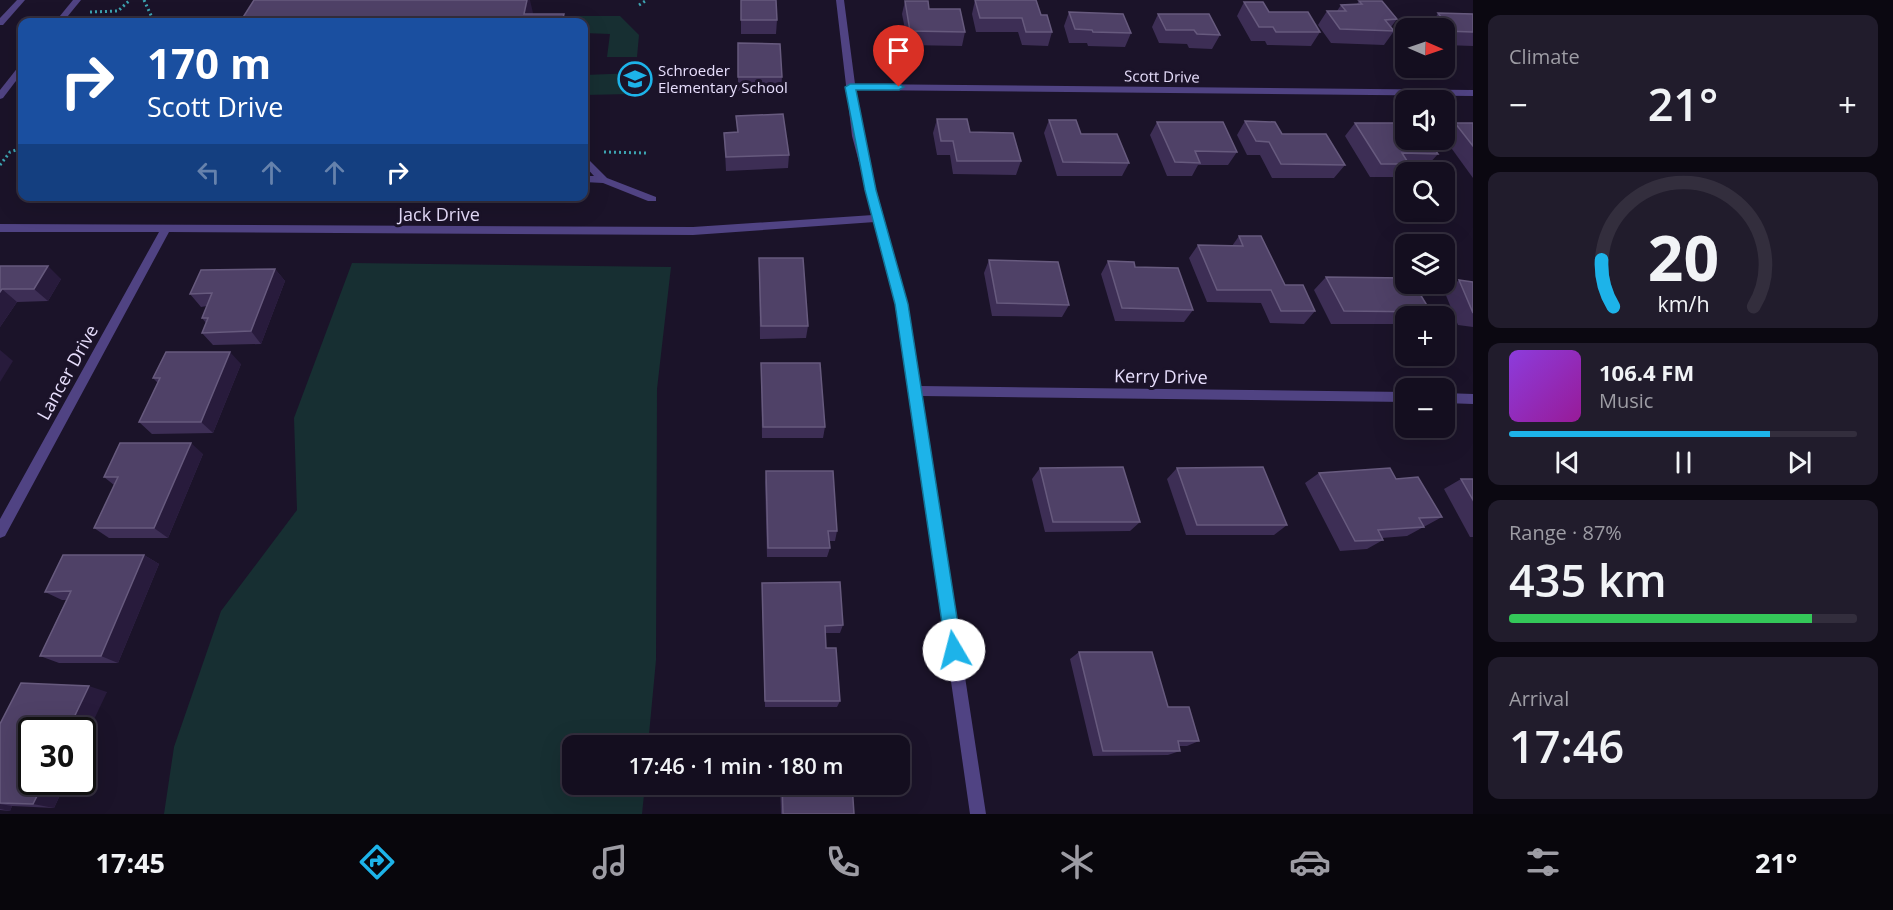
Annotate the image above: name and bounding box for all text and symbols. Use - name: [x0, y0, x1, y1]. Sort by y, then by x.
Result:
- north arrow: [1395, 18, 1455, 78]
- map controls: [1395, 18, 1455, 438]
- pin: [873, 25, 924, 87]
- text: 170 m: [147, 34, 271, 91]
- icon: arrive: [882, 34, 915, 67]
- icon: right: [48, 42, 126, 120]
- text: Climate: [1509, 43, 1580, 70]
- place label: Schroeder Elementary School: [658, 60, 788, 97]
- school or university icon: Schroeder Elementary School: [617, 61, 653, 97]
- street label: Scott Drive: [1124, 65, 1200, 87]
- text: 21°: [1648, 73, 1718, 134]
- text: −: [1509, 82, 1528, 127]
- text: +: [1838, 82, 1857, 127]
- text: Scott Drive: [147, 88, 283, 125]
- button: sound: [1395, 90, 1455, 150]
- icon: left: [192, 156, 225, 189]
- icon: ahead: [255, 156, 288, 189]
- icon: ahead: [318, 156, 351, 189]
- icon: right: [381, 156, 414, 189]
- button: search: [1395, 162, 1455, 222]
- street label: Jack Drive: [396, 202, 480, 226]
- text: 20: [1647, 214, 1719, 299]
- button: layers: [1395, 234, 1455, 294]
- text: km/h: [1657, 289, 1709, 318]
- button: +: [1395, 306, 1455, 366]
- street label: Lancer Drive: [31, 320, 103, 424]
- text: 106.4 FM: [1599, 357, 1694, 387]
- street label: Kerry Drive: [1114, 363, 1208, 389]
- button: −: [1395, 378, 1455, 438]
- text: Music: [1599, 387, 1653, 414]
- icon: previous: [1551, 446, 1584, 479]
- icon: pause: [1667, 446, 1700, 479]
- icon: next: [1783, 446, 1816, 479]
- text: Range · 87%: [1509, 519, 1622, 546]
- text: 435 km: [1509, 549, 1667, 610]
- position arrow: [922, 618, 986, 682]
- text: Arrival: [1509, 685, 1569, 712]
- text: 17:46: [1509, 715, 1624, 776]
- speed limit sign: 30: [18, 717, 96, 795]
- text: 17:46 · 1 min · 180 m: [628, 750, 844, 780]
- icon: directions: [356, 841, 398, 883]
- icon: music: [589, 841, 631, 883]
- icon: phone: [822, 841, 864, 883]
- icon: climate: [1056, 841, 1098, 883]
- icon: car: [1289, 841, 1331, 883]
- icon: filters: [1522, 841, 1564, 883]
- text: 17:45: [96, 844, 165, 881]
- text: 21°: [1755, 844, 1797, 881]

